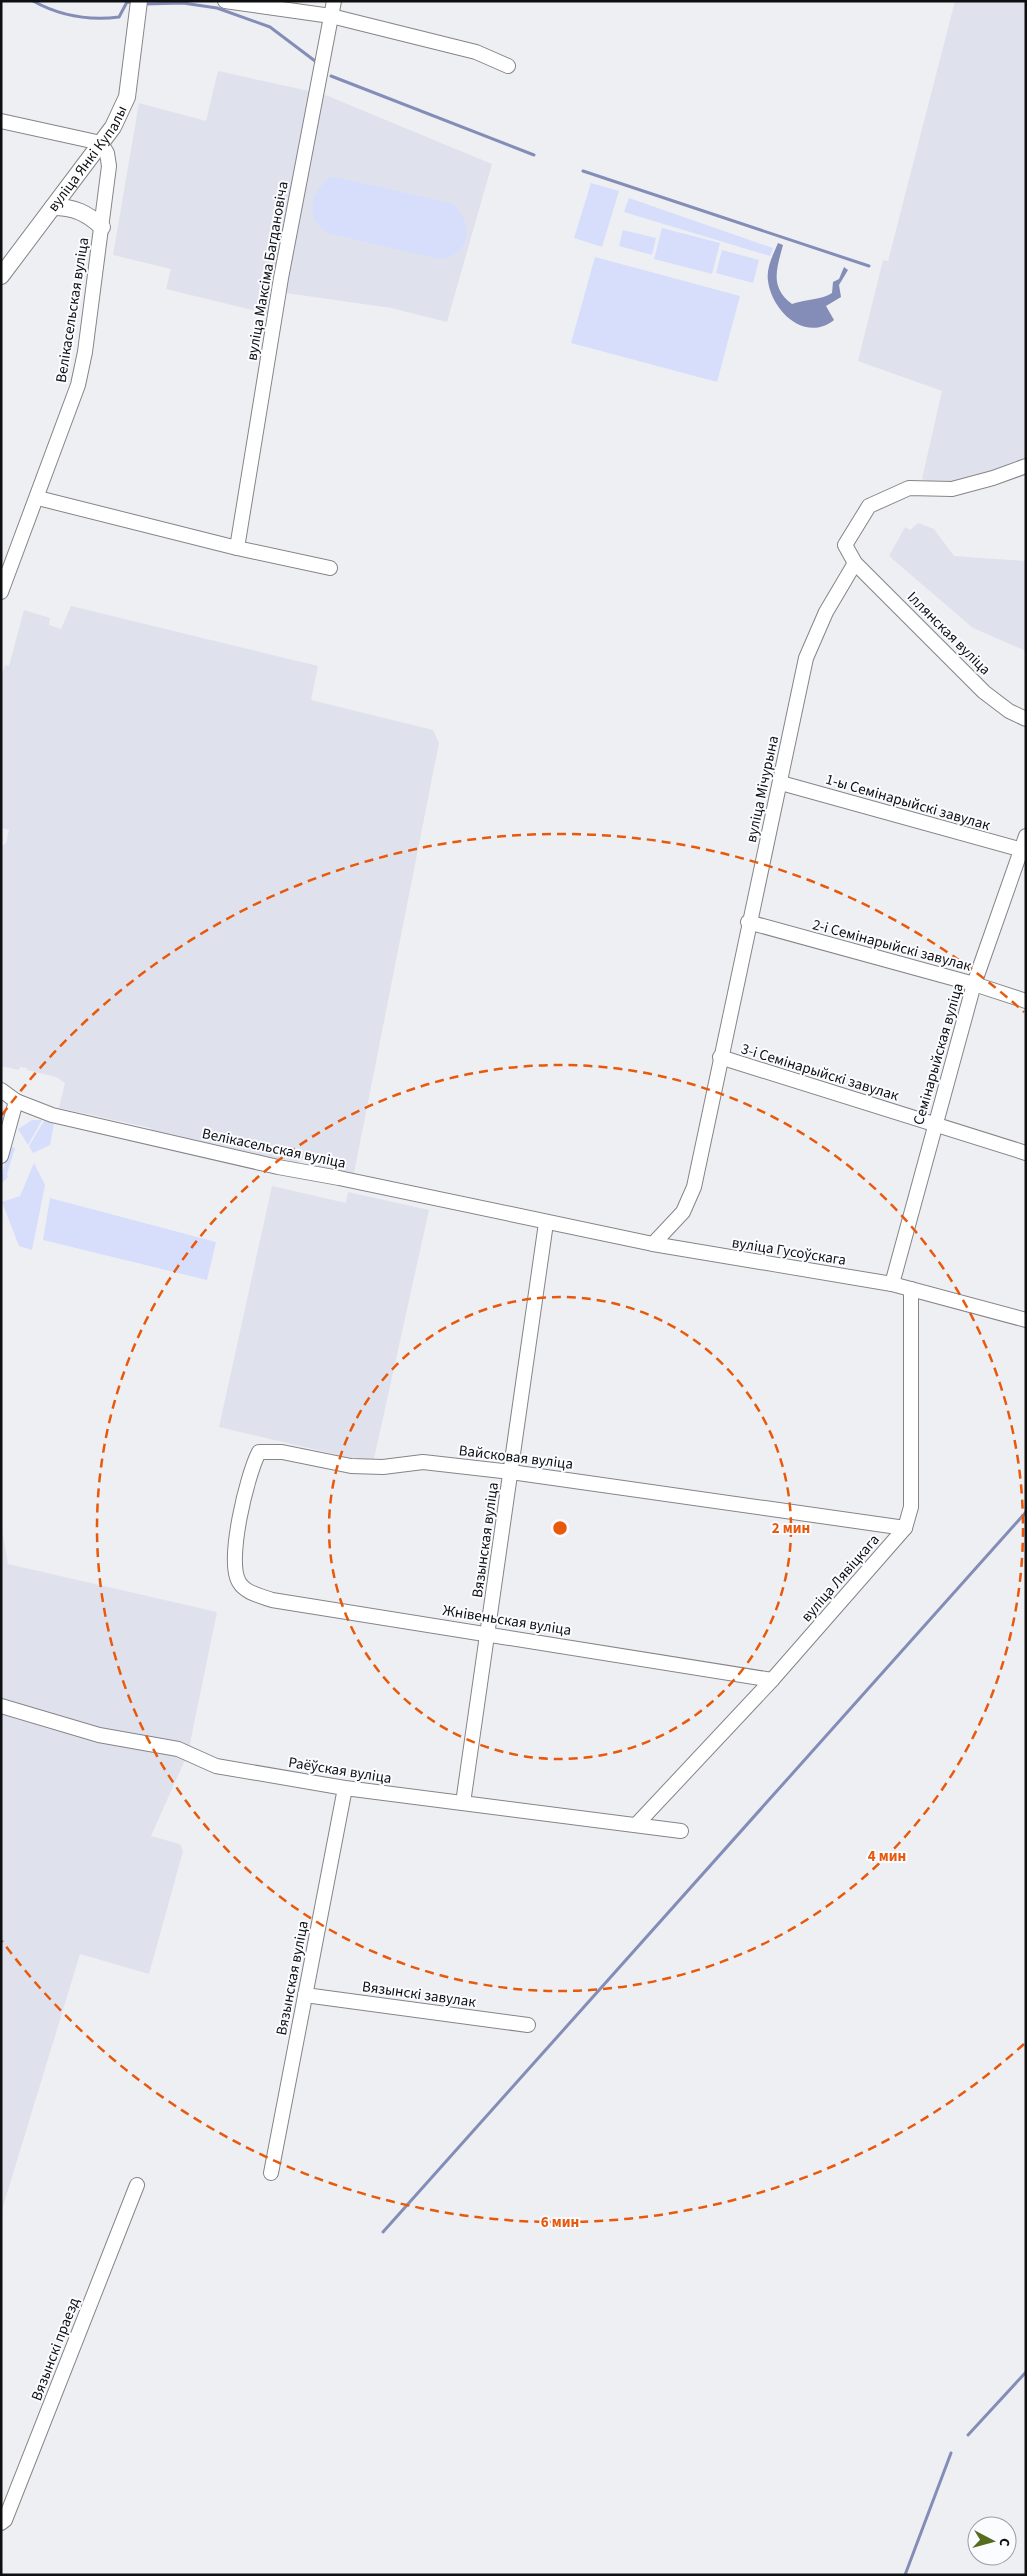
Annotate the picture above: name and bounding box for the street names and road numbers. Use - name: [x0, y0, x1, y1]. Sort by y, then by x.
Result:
- street label: вуліца Янкі Купалы: [43, 102, 133, 216]
- street label: вуліца Максіма Багдановіча: [241, 180, 294, 362]
- street label: Велікасельская вуліца: [51, 236, 94, 384]
- street label: Іллянская вуліца: [902, 587, 995, 680]
- street label: вуліца Мічурына: [741, 734, 784, 845]
- street label: 1-ы Семінарыйскі завулак: [823, 769, 993, 836]
- street label: 2-і Семінарыйскі завулак: [810, 914, 974, 977]
- street label: Семінарыйская вуліца: [908, 981, 969, 1127]
- street label: 3-і Семінарыйскі завулак: [739, 1039, 902, 1107]
- street label: Велікасельская вуліца: [200, 1123, 348, 1174]
- street label: вуліца Гусоўскага: [730, 1232, 848, 1271]
- street label: Вайсковая вуліца: [458, 1440, 574, 1475]
- street label: Вязынская вуліца: [467, 1481, 504, 1599]
- street label: вуліца Лявіцкага: [796, 1530, 884, 1627]
- street label: Жнівеньская вуліца: [441, 1600, 573, 1641]
- street label: Раёўская вуліца: [287, 1752, 393, 1789]
- street label: Вязынская вуліца: [271, 1919, 314, 2037]
- street label: Вязынскі завулак: [361, 1976, 478, 2013]
- street label: Вязынскі праезд: [26, 2295, 85, 2404]

